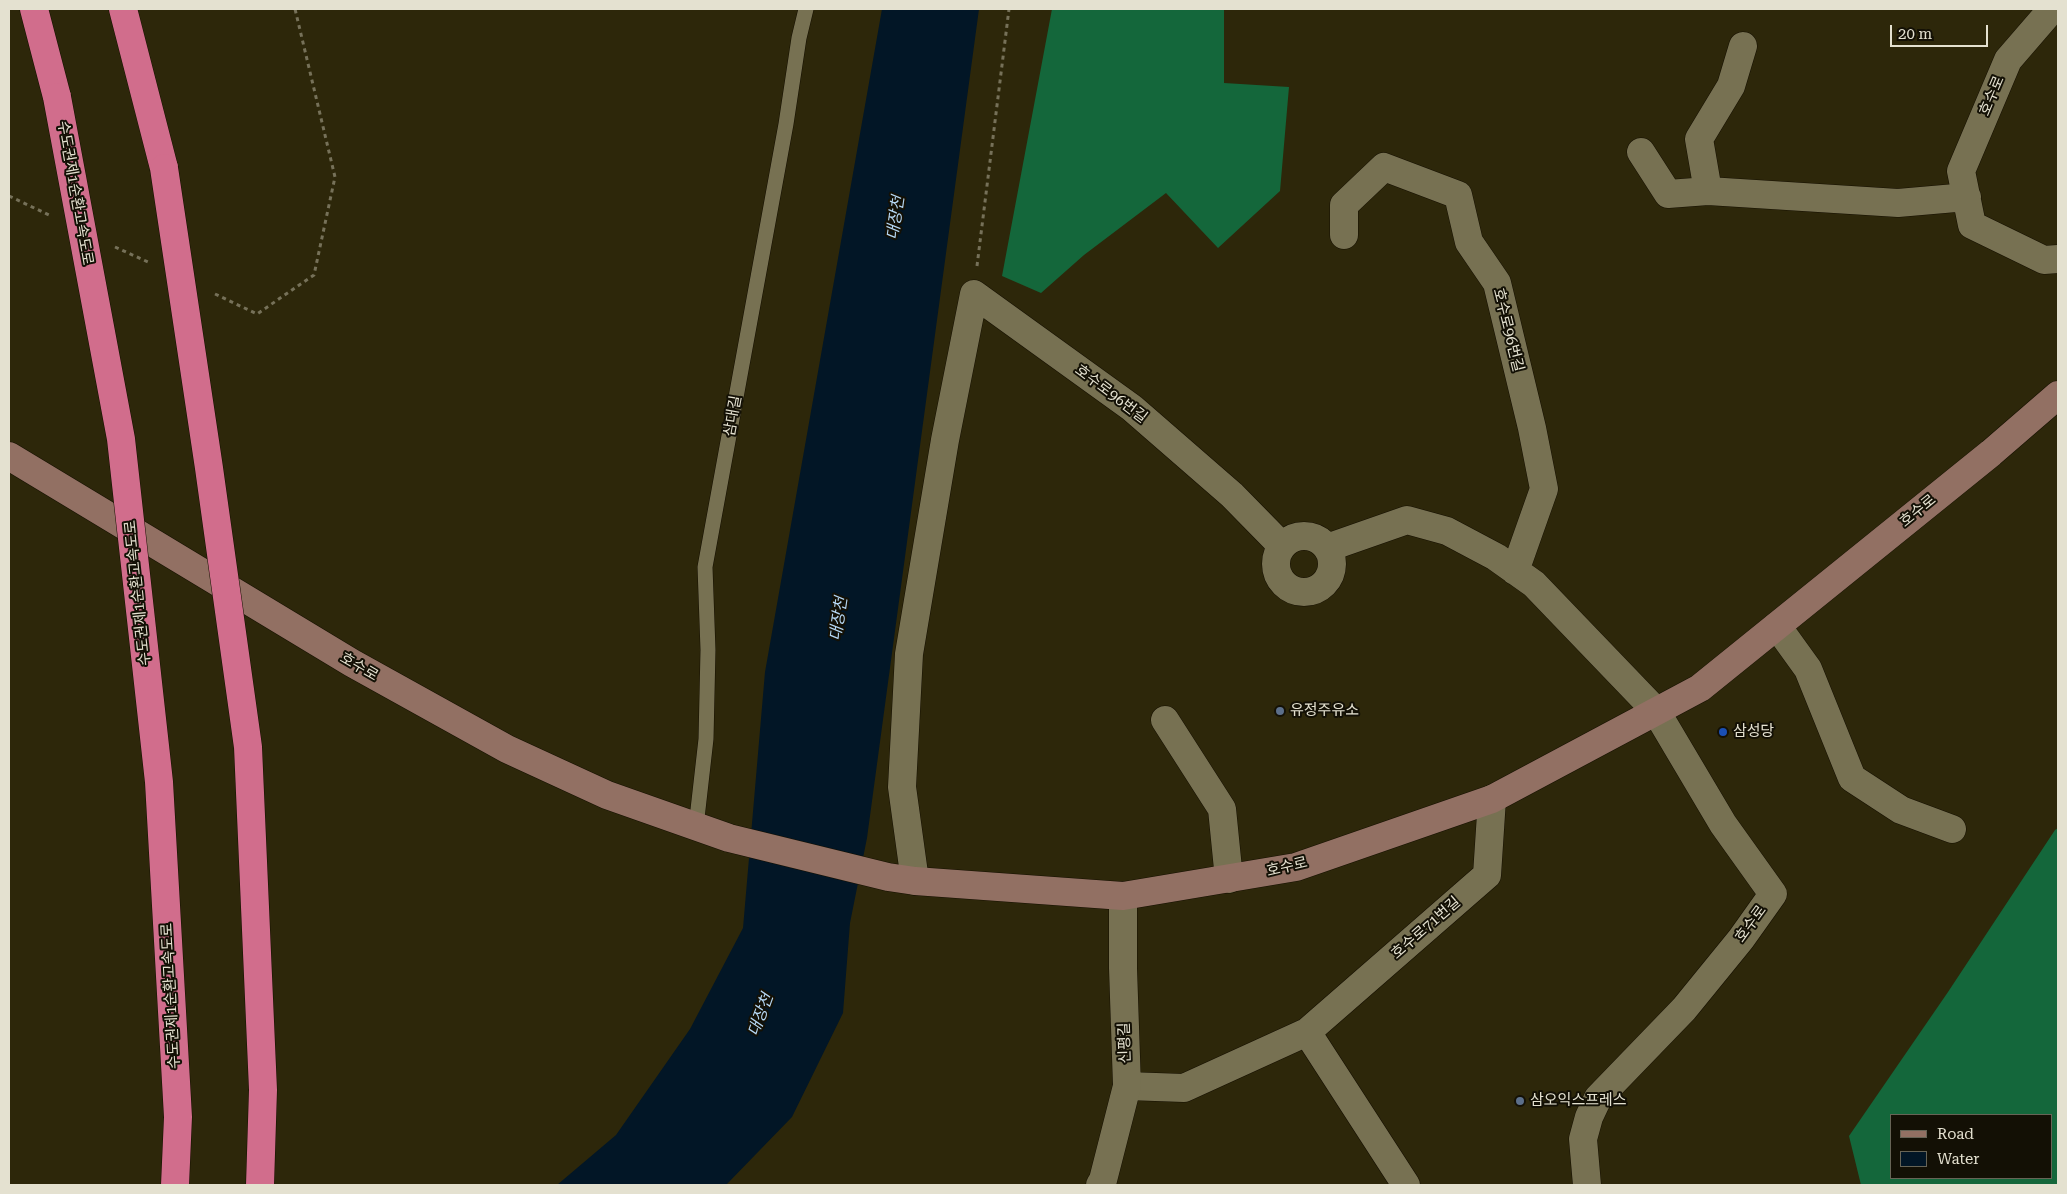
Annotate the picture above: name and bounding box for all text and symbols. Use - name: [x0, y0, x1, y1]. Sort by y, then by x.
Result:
- scale bar: [1892, 15, 1990, 47]
- text: 20 m: [1898, 25, 1932, 43]
- street label: 호수로: [1976, 73, 2008, 119]
- street label: 수도권제1순환고속도로: [53, 119, 97, 267]
- water label: 대장천: [883, 195, 909, 241]
- street label: 호수로96번길: [1489, 286, 1527, 374]
- street label: 호수로96번길: [1071, 361, 1151, 427]
- street label: 삼대길: [721, 394, 745, 438]
- street label: 호수로: [1896, 491, 1940, 531]
- street label: 수도권제1순환고속도로: [121, 519, 155, 667]
- water label: 대장천: [826, 596, 852, 642]
- street label: 호수로: [337, 649, 381, 685]
- place label: 유정주유소: [1290, 702, 1359, 720]
- marker: 유정주유소: [1274, 705, 1286, 717]
- place label: 삼성당: [1733, 723, 1774, 741]
- marker: 삼성당: [1717, 726, 1729, 738]
- street label: 호수로: [1265, 854, 1309, 880]
- street label: 호수로71번길: [1388, 893, 1464, 963]
- street label: 호수로: [1732, 902, 1770, 946]
- street label: 수도권제1순환고속도로: [158, 922, 184, 1070]
- water label: 대장천: [744, 991, 778, 1039]
- street label: 신평길: [1115, 1022, 1135, 1064]
- place label: 삼오익스프레스: [1530, 1092, 1627, 1110]
- marker: 삼오익스프레스: [1514, 1095, 1526, 1107]
- legend: [1890, 1114, 2052, 1179]
- text: Road: [1937, 1125, 1974, 1143]
- text: Water: [1937, 1150, 1979, 1168]

